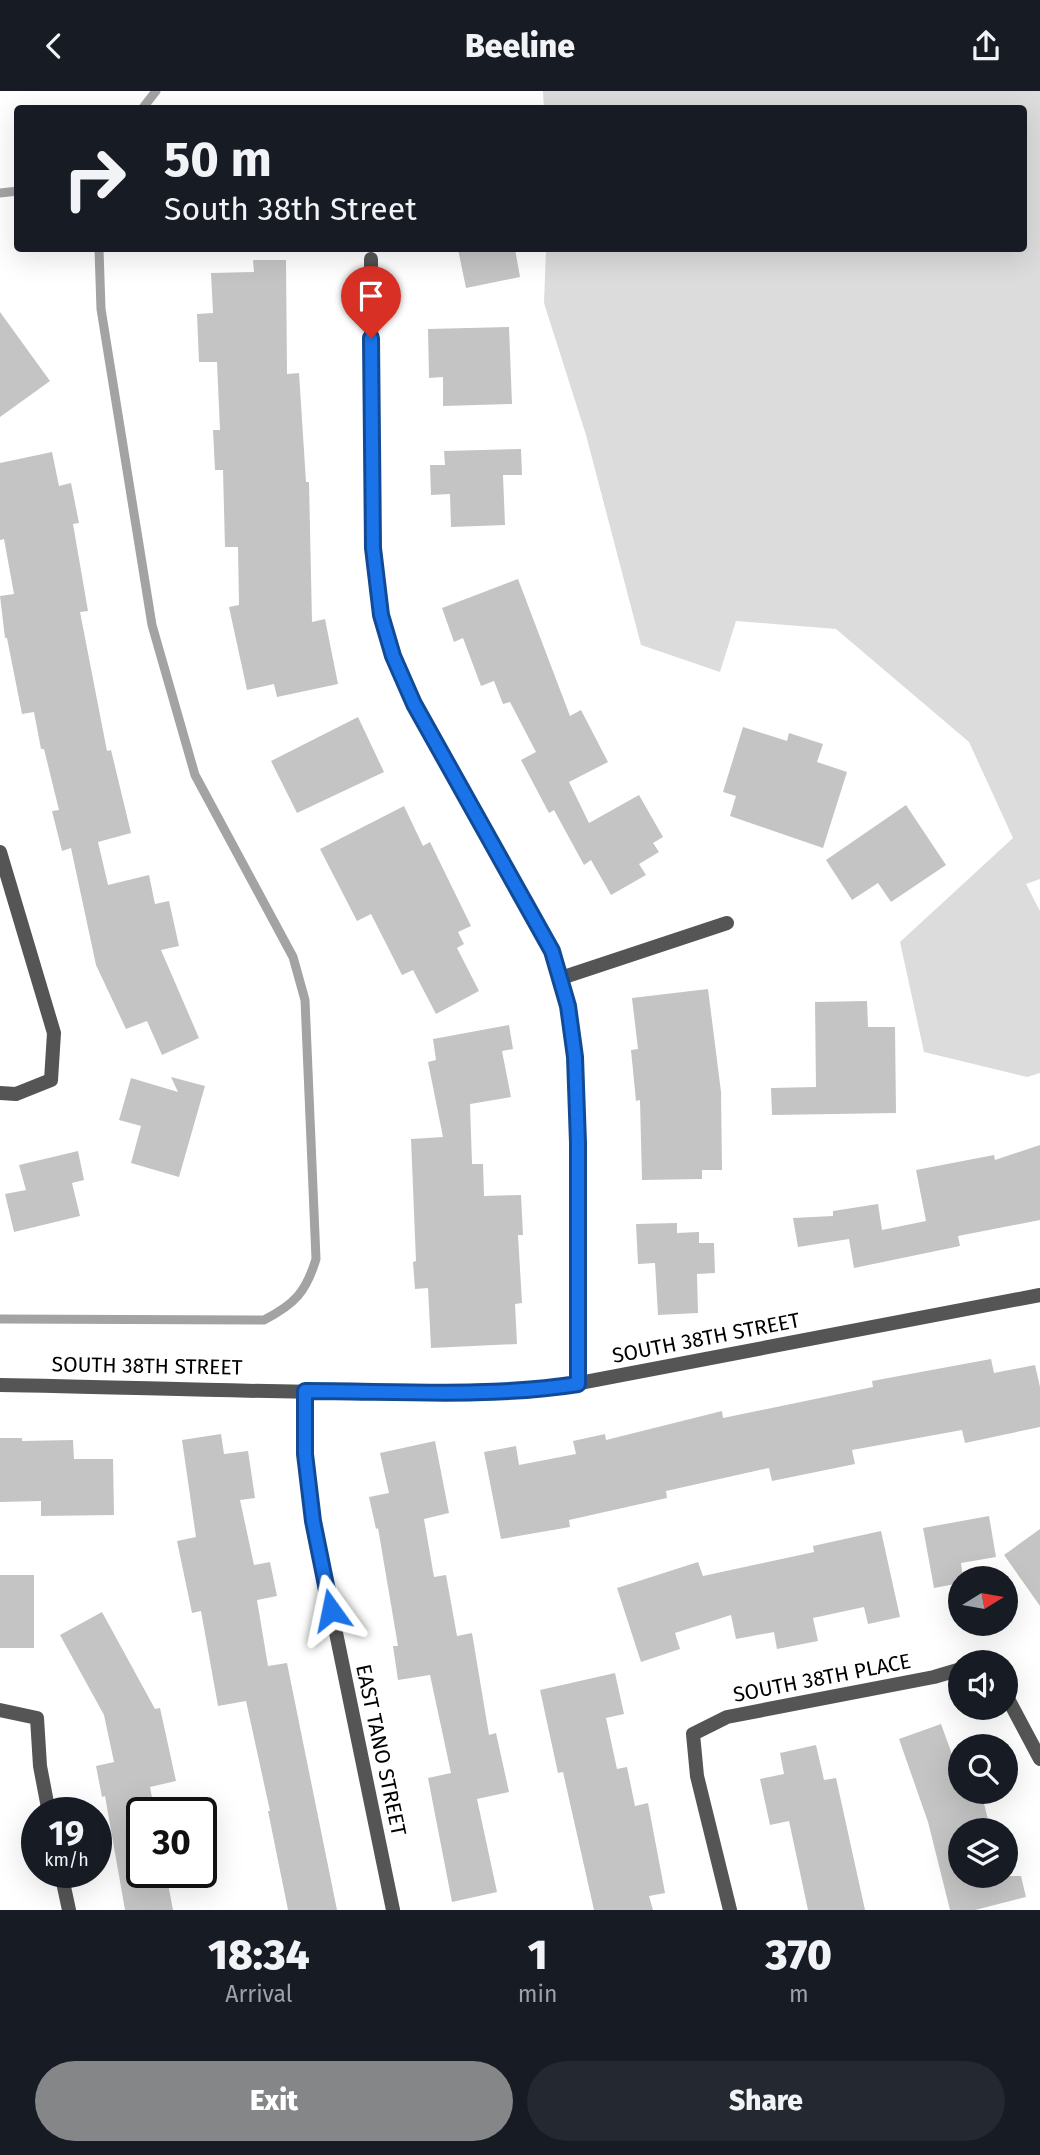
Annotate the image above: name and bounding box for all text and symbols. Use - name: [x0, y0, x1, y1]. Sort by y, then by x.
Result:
- icon: back: [35, 27, 73, 65]
- text: Beeline: [465, 27, 575, 65]
- icon: share: [967, 27, 1005, 65]
- text: 50 m: [164, 130, 272, 189]
- icon: right: [49, 133, 140, 224]
- text: South 38th Street: [164, 190, 417, 228]
- pin: [341, 266, 401, 338]
- icon: arrive: [352, 277, 390, 315]
- street label: SOUTH 38TH STREET: [610, 1307, 802, 1369]
- street label: SOUTH 38TH STREET: [51, 1351, 243, 1381]
- north arrow: [948, 1566, 1018, 1636]
- map controls: [948, 1566, 1018, 1888]
- position arrow: [294, 1573, 368, 1647]
- street label: SOUTH 38TH PLACE: [731, 1648, 913, 1708]
- button: sound: [948, 1650, 1018, 1720]
- street label: EAST TANO STREET: [350, 1662, 412, 1838]
- button: search: [948, 1734, 1018, 1804]
- speed limit sign: 30: [126, 1797, 217, 1888]
- text: 19: [49, 1812, 84, 1854]
- button: layers: [948, 1818, 1018, 1888]
- text: km/h: [44, 1849, 89, 1871]
- text: 18:34: [208, 1930, 310, 1980]
- text: 1: [528, 1930, 548, 1980]
- text: 370: [766, 1930, 832, 1980]
- text: Arrival: [225, 1980, 293, 2008]
- text: min: [518, 1980, 558, 2008]
- text: m: [789, 1980, 809, 2008]
- button: Exit: [35, 2061, 513, 2141]
- button: Share: [527, 2061, 1005, 2141]

